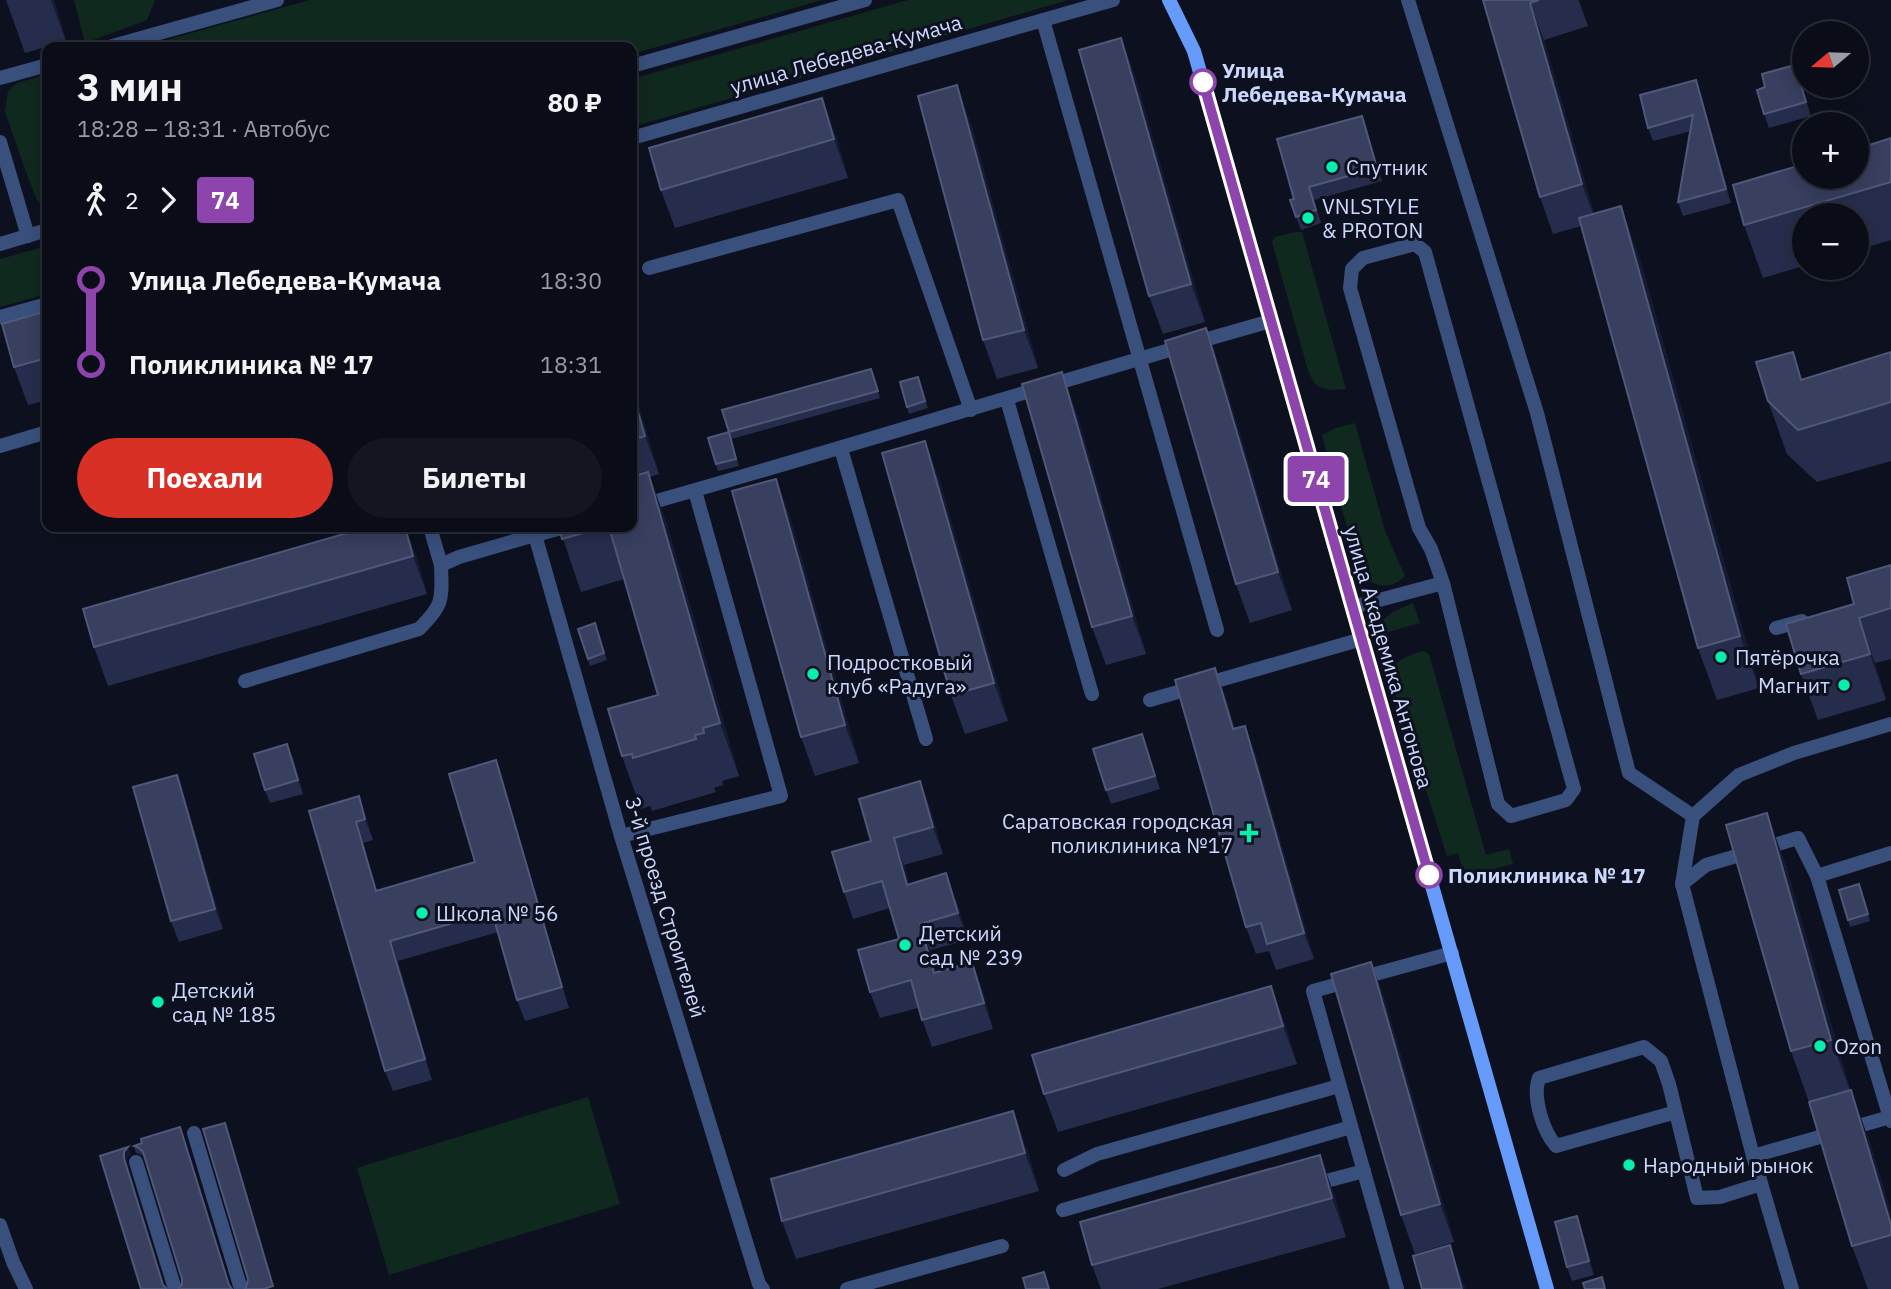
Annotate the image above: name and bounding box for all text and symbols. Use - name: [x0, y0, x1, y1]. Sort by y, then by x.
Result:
- street label: улица Лебедева-Кумача: [727, 8, 965, 100]
- north arrow: [1792, 21, 1869, 98]
- map controls: [1792, 21, 1869, 280]
- place label: Улица Лебедева-Кумача: [1222, 56, 1407, 108]
- text: 3 мин: [77, 62, 183, 111]
- marker: Улица Лебедева-Кумача: [1190, 69, 1216, 95]
- text: 80 ₽: [547, 85, 602, 119]
- button: +: [1792, 112, 1869, 189]
- text: 18:28 – 18:31 · Автобус: [77, 113, 330, 143]
- place label: Спутник: [1346, 153, 1428, 181]
- marker: Спутник: [1324, 159, 1340, 175]
- icon: walk: [77, 181, 115, 219]
- icon: forward: [149, 181, 187, 219]
- text: 74: [211, 184, 240, 216]
- text: 2: [125, 185, 139, 215]
- place label: VNLSTYLE & PROTON: [1322, 192, 1423, 244]
- button: −: [1792, 203, 1869, 280]
- marker: VNLSTYLE & PROTON: [1300, 210, 1316, 226]
- text: Улица Лебедева-Кумача: [129, 263, 441, 297]
- text: 18:30: [540, 265, 602, 295]
- text: Поликлиника № 17: [129, 347, 374, 381]
- text: 18:31: [540, 349, 602, 379]
- button: Поехали: [77, 438, 333, 518]
- button: Билеты: [347, 438, 602, 518]
- line badge: 74: [1284, 456, 1348, 502]
- text: 74: [1302, 463, 1330, 495]
- street label: улица Академика Антонова: [1338, 522, 1440, 792]
- place label: Пятёрочка: [1735, 643, 1840, 671]
- place label: Подростковый клуб «Радуга»: [827, 648, 973, 700]
- marker: Пятёрочка: [1713, 649, 1729, 665]
- marker: Подростковый клуб «Радуга»: [805, 666, 821, 682]
- place label: Магнит: [1758, 671, 1830, 699]
- marker: Магнит: [1836, 677, 1852, 693]
- street label: 3-й проезд Строителей: [619, 793, 713, 1021]
- place label: Саратовская городская поликлиника №17: [1002, 807, 1233, 859]
- marker: Саратовская городская поликлиника №17: [1239, 823, 1259, 843]
- place label: Поликлиника № 17: [1448, 861, 1646, 889]
- marker: Поликлиника № 17: [1416, 862, 1442, 888]
- place label: Школа № 56: [436, 899, 559, 927]
- marker: Школа № 56: [414, 905, 430, 921]
- place label: Детский сад № 239: [919, 919, 1023, 971]
- marker: Детский сад № 239: [897, 937, 913, 953]
- place label: Детский сад № 185: [172, 976, 276, 1028]
- marker: Детский сад № 185: [150, 994, 166, 1010]
- place label: Ozon: [1834, 1032, 1882, 1060]
- marker: Ozon: [1812, 1038, 1828, 1054]
- place label: Народный рынок: [1643, 1151, 1813, 1179]
- marker: Народный рынок: [1621, 1157, 1637, 1173]

